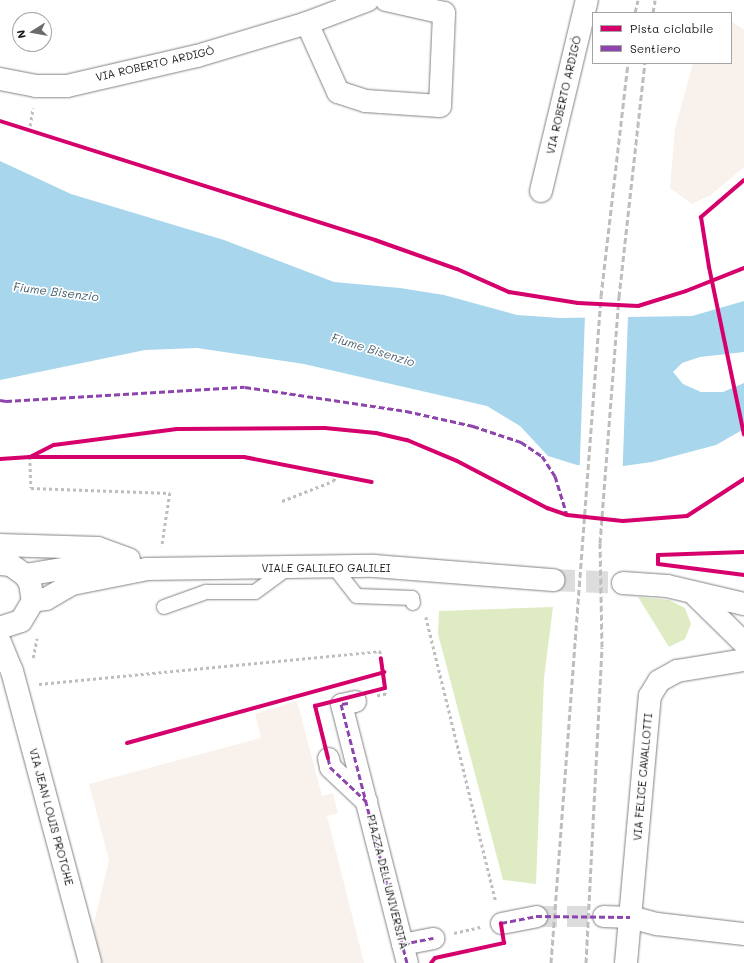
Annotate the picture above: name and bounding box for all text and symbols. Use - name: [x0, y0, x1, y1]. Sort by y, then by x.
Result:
- north arrow: [12, 12, 52, 52]
- legend: [592, 12, 732, 64]
- text: Pista ciclabile: [630, 20, 713, 36]
- text: N: [13, 29, 29, 40]
- street label: VIA ROBERTO ARDIGÒ: [544, 34, 584, 156]
- text: Sentiero: [630, 40, 680, 56]
- street label: VIA ROBERTO ARDIGÒ: [94, 44, 216, 84]
- water label: Fiume Bisenzio: [12, 280, 100, 304]
- water label: Fiume Bisenzio: [330, 331, 416, 369]
- street label: VIALE GALILEO GALILEI: [261, 561, 391, 575]
- street label: VIA FELICE CAVALLOTTI: [631, 713, 655, 841]
- street label: VIA JEAN LOUIS PROTCHE: [26, 747, 76, 887]
- street label: PIAZZA DELL'UNIVERSITÀ: [364, 813, 410, 951]

